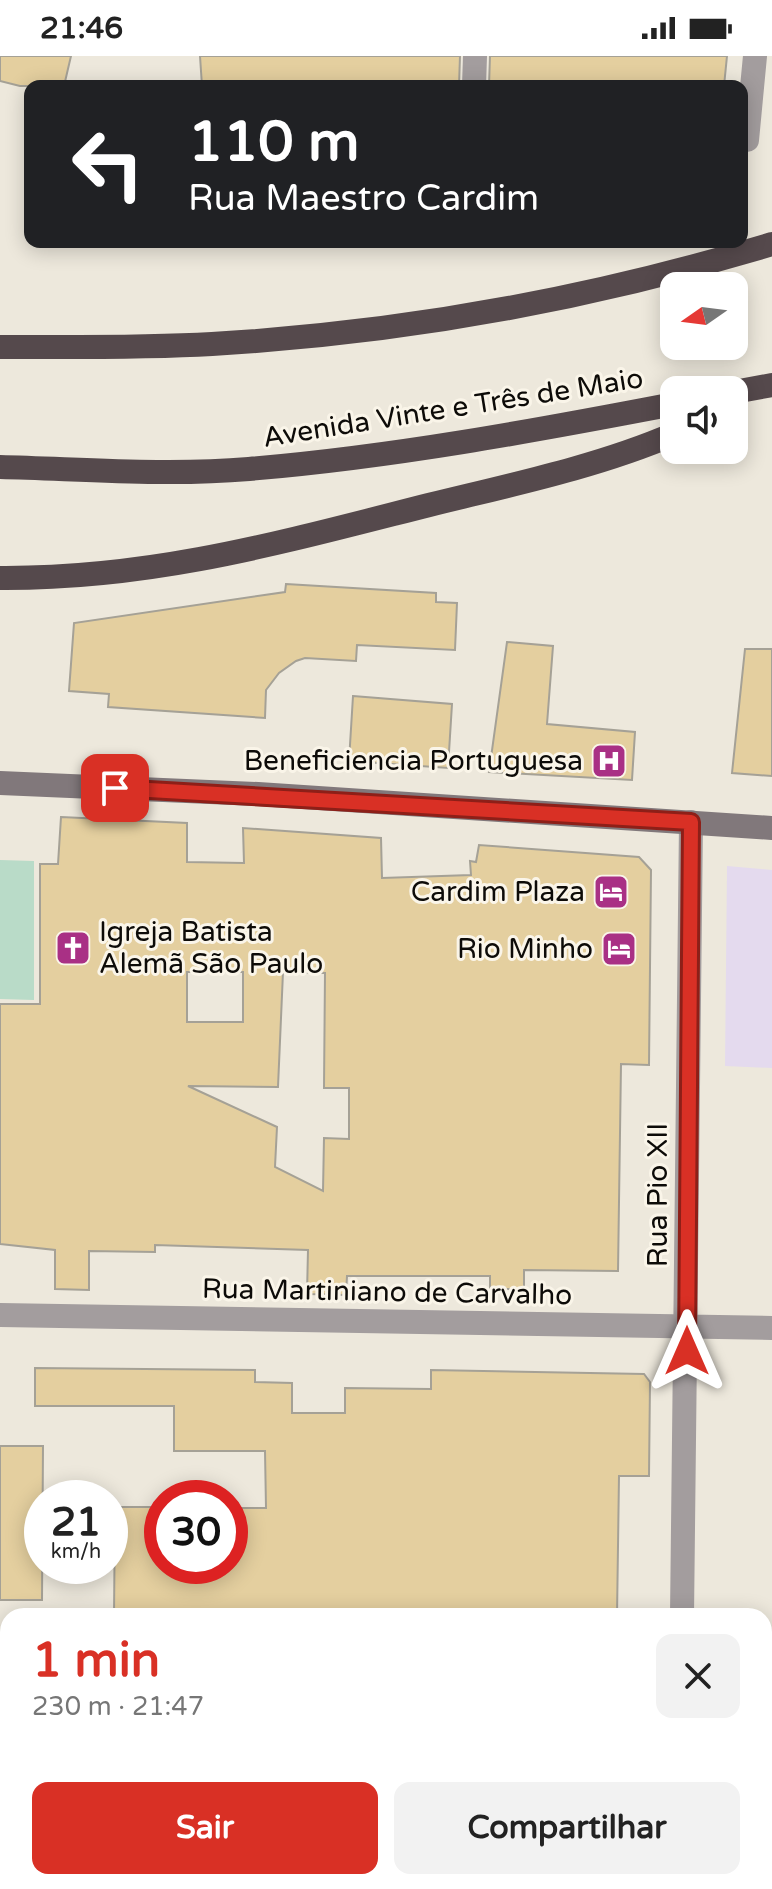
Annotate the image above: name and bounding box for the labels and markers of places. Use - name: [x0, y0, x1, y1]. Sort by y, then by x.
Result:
- hospital icon: Beneficiencia Portuguesa: [590, 742, 628, 780]
- place label: Beneficiencia Portuguesa: [244, 744, 583, 778]
- pin: [81, 754, 149, 822]
- hotel icon: Cardim Plaza: [592, 873, 630, 911]
- place label: Cardim Plaza: [411, 875, 585, 909]
- place label: Igreja Batista Alemã São Paulo: [99, 915, 323, 981]
- church icon: Igreja Batista Alemã São Paulo: [54, 929, 92, 967]
- hotel icon: Rio Minho: [600, 930, 638, 968]
- place label: Rio Minho: [457, 932, 593, 966]

